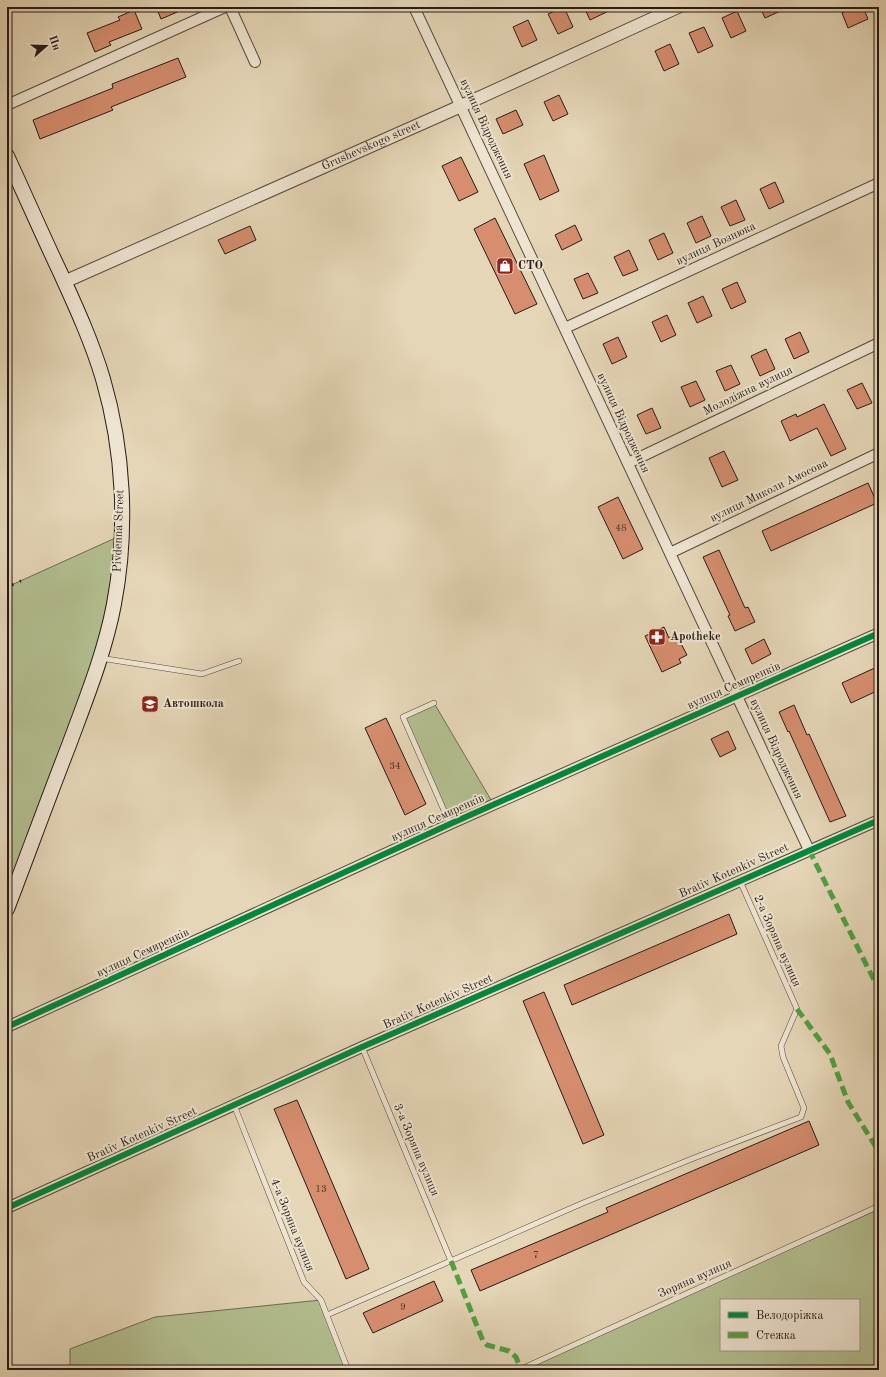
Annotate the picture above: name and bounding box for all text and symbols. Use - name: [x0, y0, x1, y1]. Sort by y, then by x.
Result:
- north arrow: [26, 26, 66, 66]
- text: Пн: [46, 34, 62, 52]
- street label: вулиця Відродження: [458, 77, 515, 181]
- street label: Grushevskogo street: [320, 119, 422, 173]
- street label: вулиця Вознюка: [674, 220, 758, 268]
- shop icon: СТО: [495, 256, 515, 276]
- place label: СТО: [518, 260, 543, 272]
- street label: Молодіжна вулиця: [701, 363, 795, 418]
- street label: вулиця Відродження: [595, 371, 652, 475]
- street label: вулиця Миколи Амосова: [708, 457, 830, 525]
- street label: Pivdenna Street: [112, 489, 126, 573]
- house number: 48: [615, 523, 627, 533]
- pharmacy icon: Apotheke: [647, 627, 667, 647]
- place label: Apotheke: [670, 631, 721, 643]
- street label: вулиця Семиренків: [685, 659, 783, 712]
- school or university icon: Автошкола: [140, 694, 160, 714]
- street label: вулиця Відродження: [748, 697, 805, 801]
- place label: Автошкола: [163, 698, 224, 710]
- house number: 34: [389, 761, 401, 771]
- street label: вулиця Семиренків: [389, 791, 487, 844]
- street label: Brativ Kotenkiv Street: [677, 841, 791, 901]
- street label: 2-а Зоряна вулиця: [751, 893, 803, 989]
- street label: вулиця Семиренків: [95, 925, 191, 980]
- street label: Brativ Kotenkiv Street: [381, 972, 495, 1032]
- street label: 3-а Зоряна вулиця: [391, 1102, 441, 1198]
- street label: Brativ Kotenkiv Street: [85, 1105, 199, 1165]
- street label: 4-а Зоряна вулиця: [268, 1177, 316, 1273]
- house number: 13: [315, 1184, 327, 1194]
- house number: 7: [533, 1250, 539, 1260]
- street label: Зоряна вулиця: [657, 1258, 733, 1300]
- legend: [720, 1299, 860, 1351]
- house number: 9: [400, 1302, 406, 1312]
- text: Велодоріжка: [756, 1309, 823, 1322]
- text: Стежка: [756, 1330, 796, 1342]

